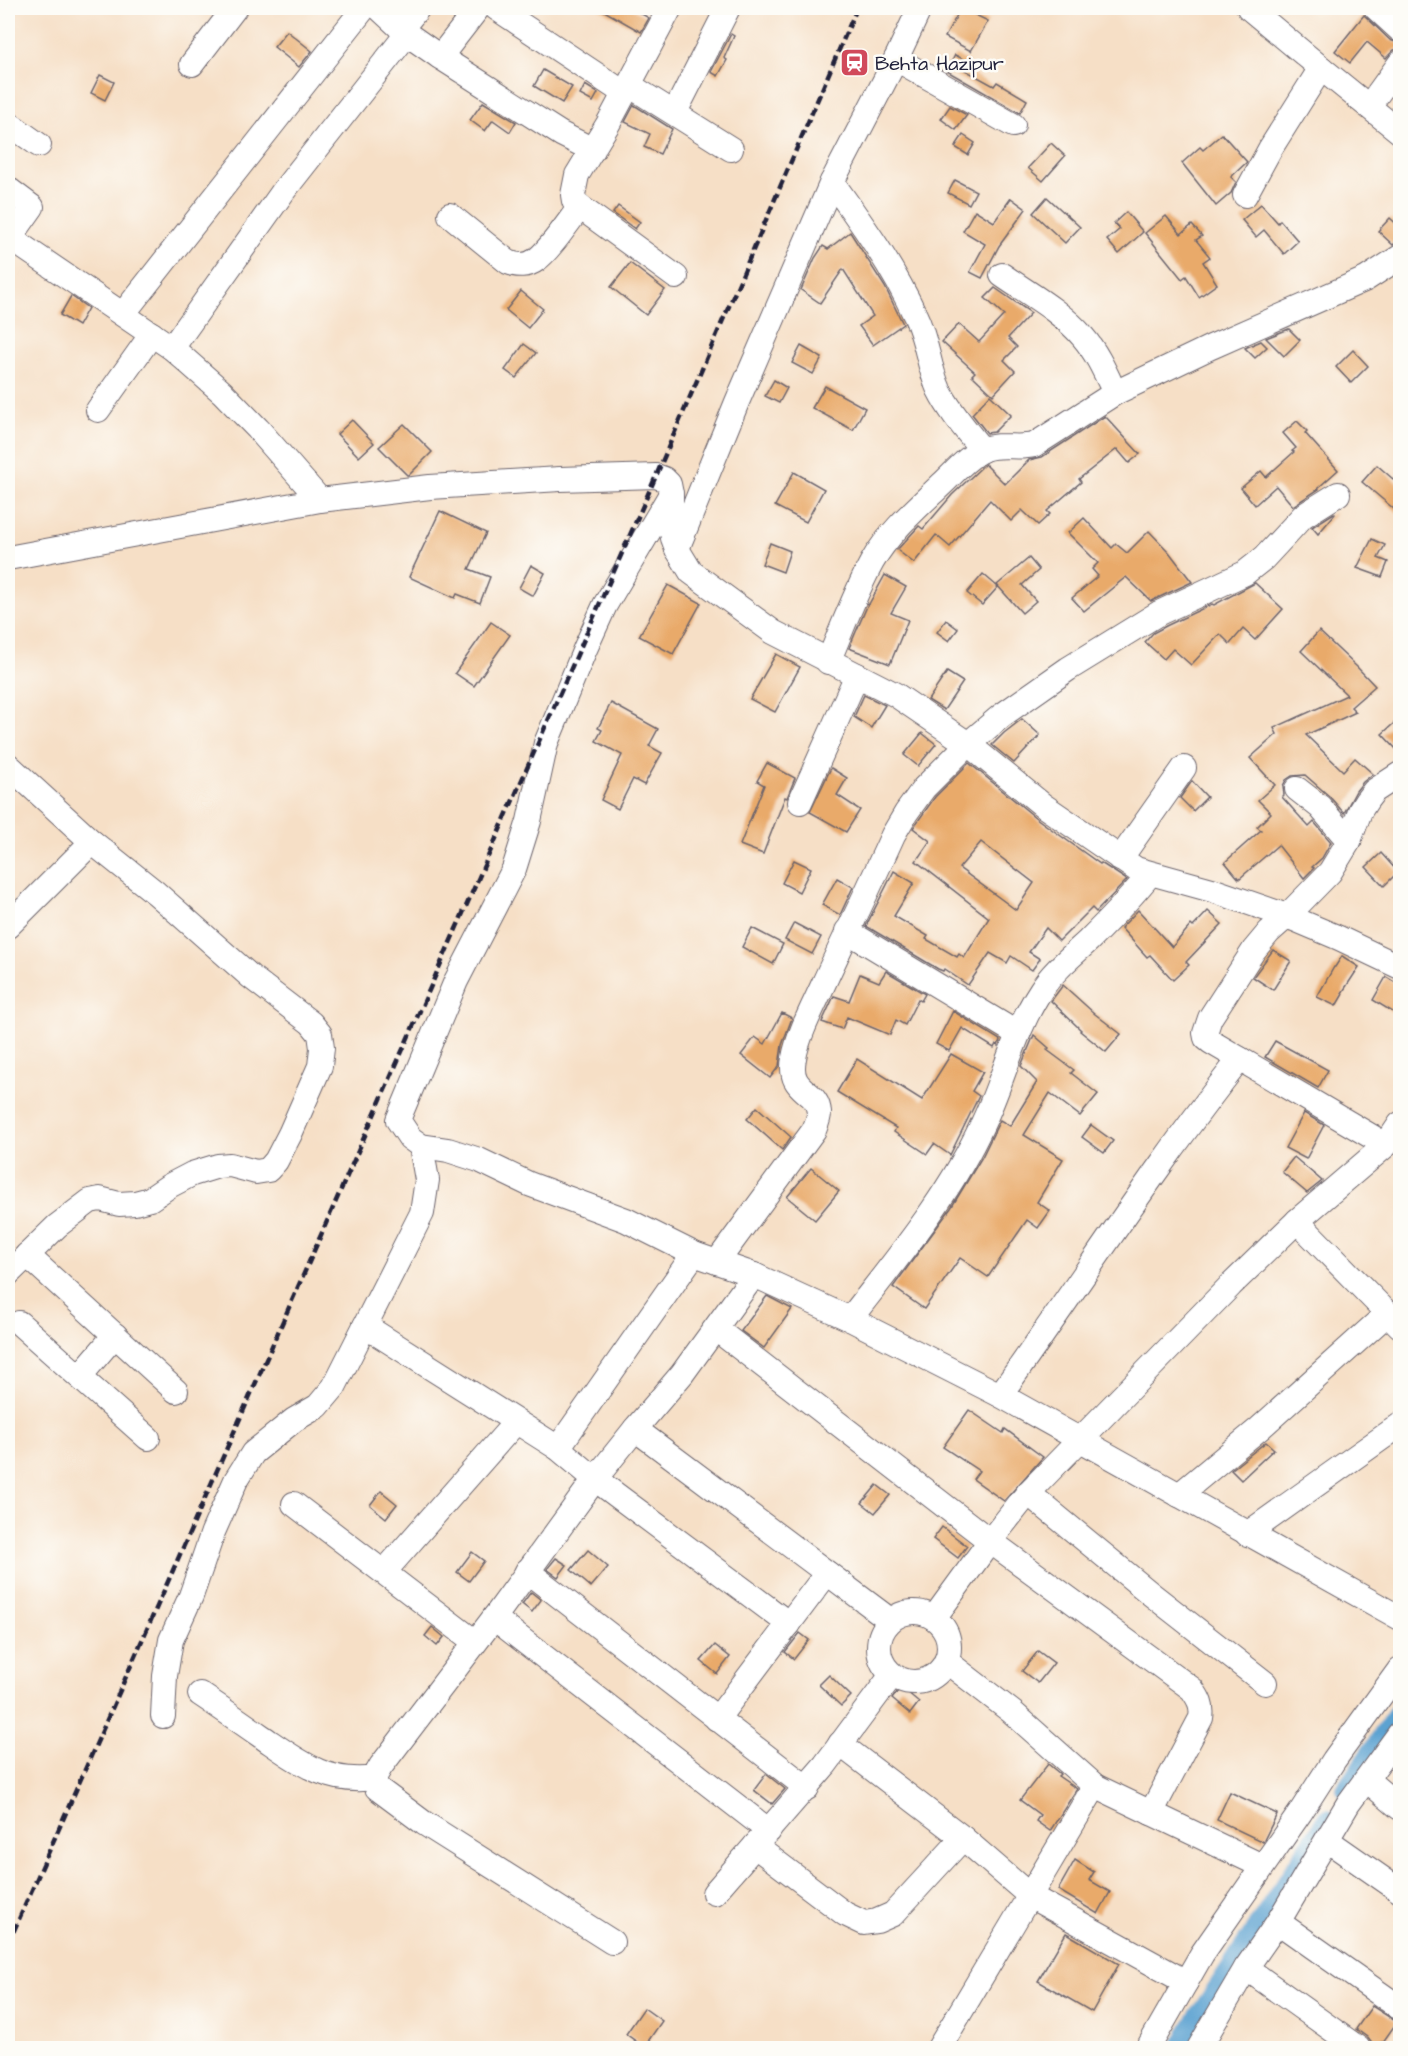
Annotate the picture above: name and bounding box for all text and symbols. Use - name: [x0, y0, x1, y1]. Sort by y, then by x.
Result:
- station icon: Behta Hazipur: [838, 47, 870, 79]
- place label: Behta Hazipur: [875, 50, 1004, 78]

